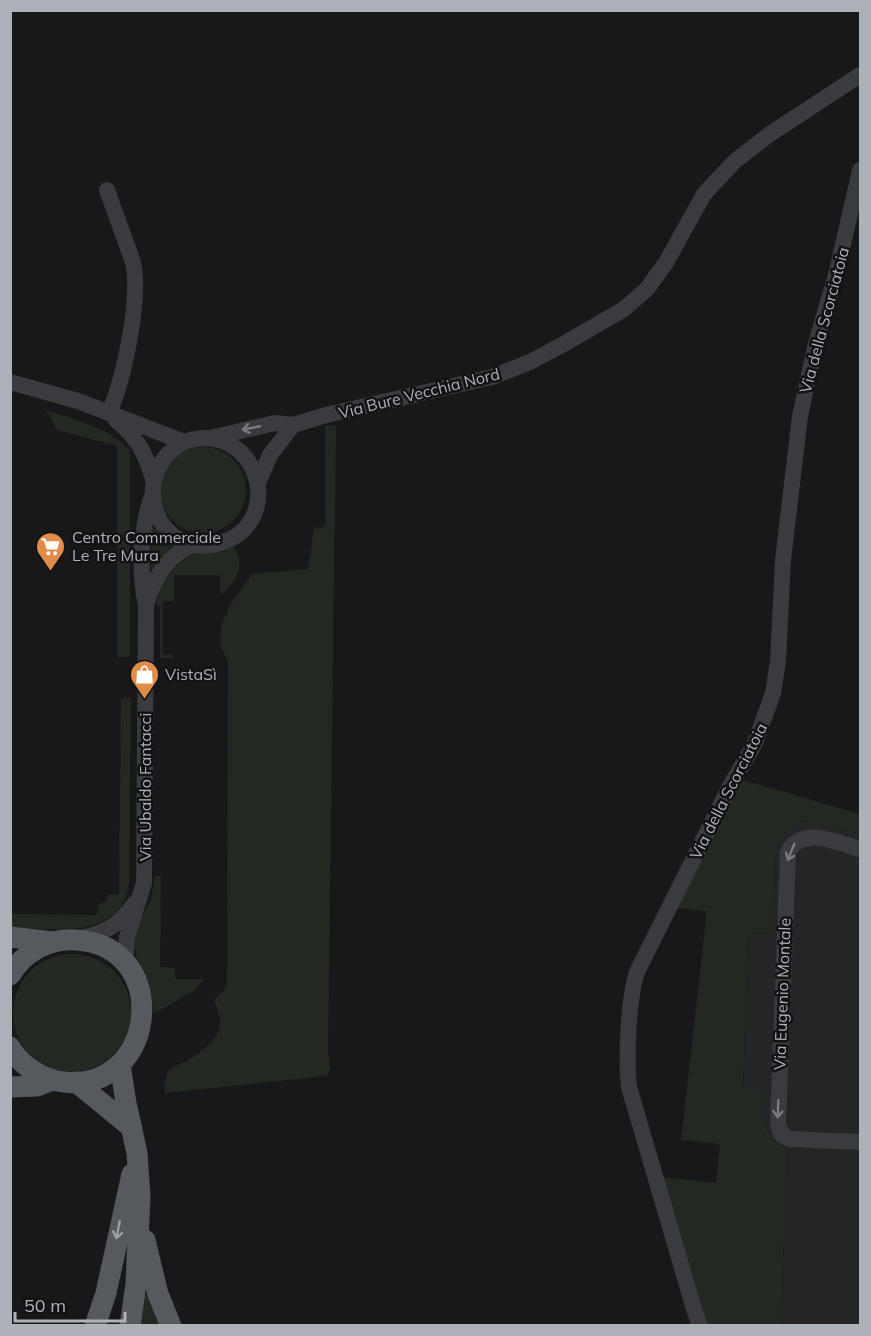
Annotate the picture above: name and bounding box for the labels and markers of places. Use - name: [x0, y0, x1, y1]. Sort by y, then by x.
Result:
- place label: Centro Commerciale Le Tre Mura: [72, 527, 221, 565]
- supermarket icon: Centro Commerciale Le Tre Mura: [35, 530, 67, 572]
- shop icon: VistaSì: [128, 658, 160, 700]
- place label: VistaSì: [165, 664, 217, 684]

